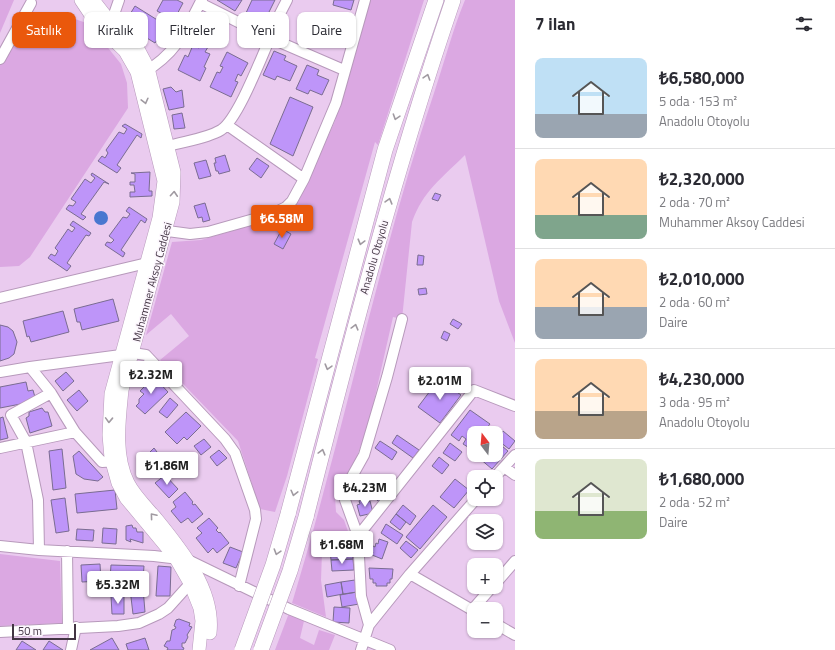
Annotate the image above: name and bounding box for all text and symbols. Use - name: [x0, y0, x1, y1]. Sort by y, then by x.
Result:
- text: 7 ilan: [535, 11, 575, 37]
- chip: Satılık: [12, 12, 76, 48]
- chip: Kiralık: [84, 12, 148, 48]
- chip: Filtreler: [156, 12, 229, 48]
- chip: Yeni: [237, 12, 289, 48]
- chip: Daire: [297, 12, 356, 48]
- icon: filters: [793, 13, 815, 35]
- text: ₺6,580,000: [659, 65, 744, 91]
- one-way arrow: [422, 74, 431, 81]
- icon: home: [567, 74, 615, 122]
- text: 5 oda · 153 m²: [659, 91, 737, 111]
- one-way arrow: [140, 98, 148, 104]
- text: Anadolu Otoyolu: [659, 111, 750, 131]
- one-way arrow: [392, 113, 401, 120]
- text: ₺2,320,000: [659, 166, 744, 192]
- icon: home: [567, 175, 615, 223]
- one-way arrow: [169, 191, 178, 197]
- text: 2 oda · 70 m²: [659, 192, 730, 212]
- one-way arrow: [384, 198, 393, 205]
- pin: ₺6.58M: [249, 205, 315, 239]
- text: ₺6.58M: [260, 208, 304, 228]
- text: Muhammer Aksoy Caddesi: [659, 212, 805, 232]
- street label: Anadolu Otoyolu: [356, 218, 392, 296]
- street label: Muhammer Aksoy Caddesi: [128, 220, 176, 344]
- one-way arrow: [357, 238, 366, 245]
- text: ₺2,010,000: [659, 266, 744, 292]
- icon: home: [567, 275, 615, 323]
- text: 2 oda · 60 m²: [659, 292, 730, 312]
- text: Daire: [659, 312, 688, 332]
- one-way arrow: [350, 323, 358, 330]
- pin: ₺2.32M: [118, 361, 184, 395]
- text: ₺2.32M: [129, 364, 173, 384]
- one-way arrow: [324, 364, 332, 371]
- text: ₺4,230,000: [659, 366, 744, 392]
- pin: ₺2.01M: [407, 367, 473, 401]
- text: ₺2.01M: [418, 370, 462, 390]
- icon: home: [567, 375, 615, 423]
- text: 3 oda · 95 m²: [659, 392, 730, 412]
- text: Anadolu Otoyolu: [659, 412, 750, 432]
- one-way arrow: [105, 417, 113, 423]
- north arrow: [467, 426, 503, 462]
- map controls: [467, 426, 503, 638]
- one-way arrow: [317, 449, 326, 456]
- pin: ₺1.86M: [134, 452, 200, 486]
- text: ₺1.86M: [145, 455, 189, 475]
- text: ₺1,680,000: [659, 466, 744, 492]
- button: locate: [467, 470, 503, 506]
- pin: ₺4.23M: [332, 474, 398, 508]
- icon: home: [567, 475, 615, 523]
- text: ₺4.23M: [343, 477, 387, 497]
- one-way arrow: [290, 490, 298, 496]
- text: 2 oda · 52 m²: [659, 492, 730, 512]
- text: Daire: [659, 512, 688, 532]
- one-way arrow: [151, 513, 158, 521]
- button: layers: [467, 514, 503, 550]
- pin: ₺1.68M: [309, 531, 375, 565]
- text: ₺1.68M: [320, 534, 364, 554]
- one-way arrow: [273, 548, 282, 555]
- button: +: [467, 558, 503, 594]
- pin: ₺5.32M: [85, 571, 151, 605]
- text: ₺5.32M: [96, 574, 140, 594]
- button: −: [467, 602, 503, 638]
- scale bar: [12, 622, 76, 641]
- text: 50 m: [18, 623, 42, 639]

